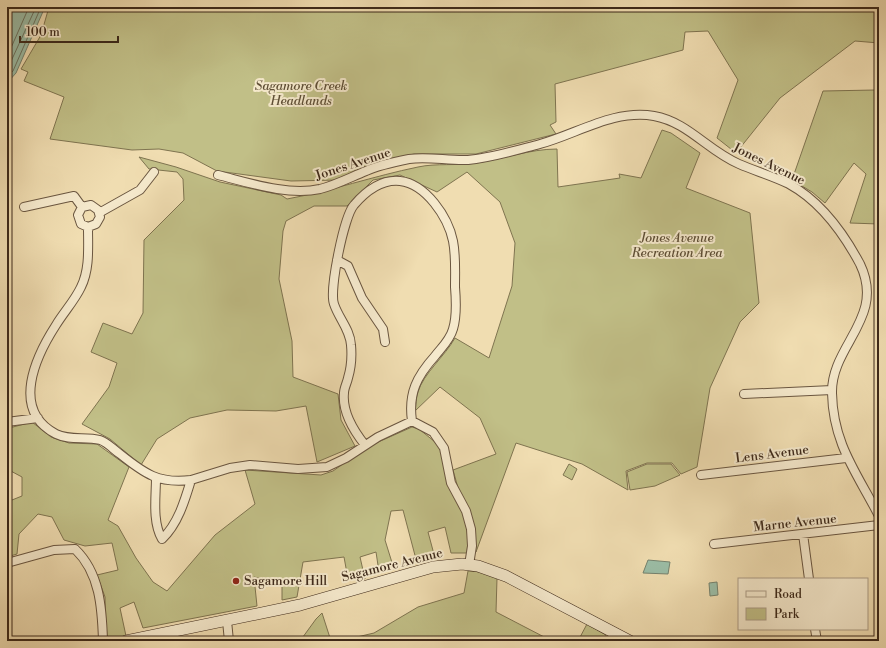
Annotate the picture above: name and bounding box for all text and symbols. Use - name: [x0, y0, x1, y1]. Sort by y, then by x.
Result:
- scale bar: [20, 18, 118, 44]
- text: 100 m: [26, 25, 60, 40]
- park label: Sagamore Creek Headlands: [255, 78, 348, 109]
- street label: Jones Avenue: [729, 139, 808, 189]
- street label: Jones Avenue: [312, 144, 393, 184]
- park label: Jones Avenue Recreation Area: [631, 230, 723, 261]
- street label: Lens Avenue: [734, 441, 810, 466]
- street label: Marne Avenue: [753, 511, 838, 535]
- street label: Sagamore Avenue: [340, 545, 445, 585]
- place label: Sagamore Hill: [244, 573, 327, 589]
- marker: Sagamore Hill: [231, 576, 241, 586]
- legend: [738, 578, 868, 630]
- text: Road: [774, 587, 802, 602]
- text: Park: [774, 607, 800, 622]

